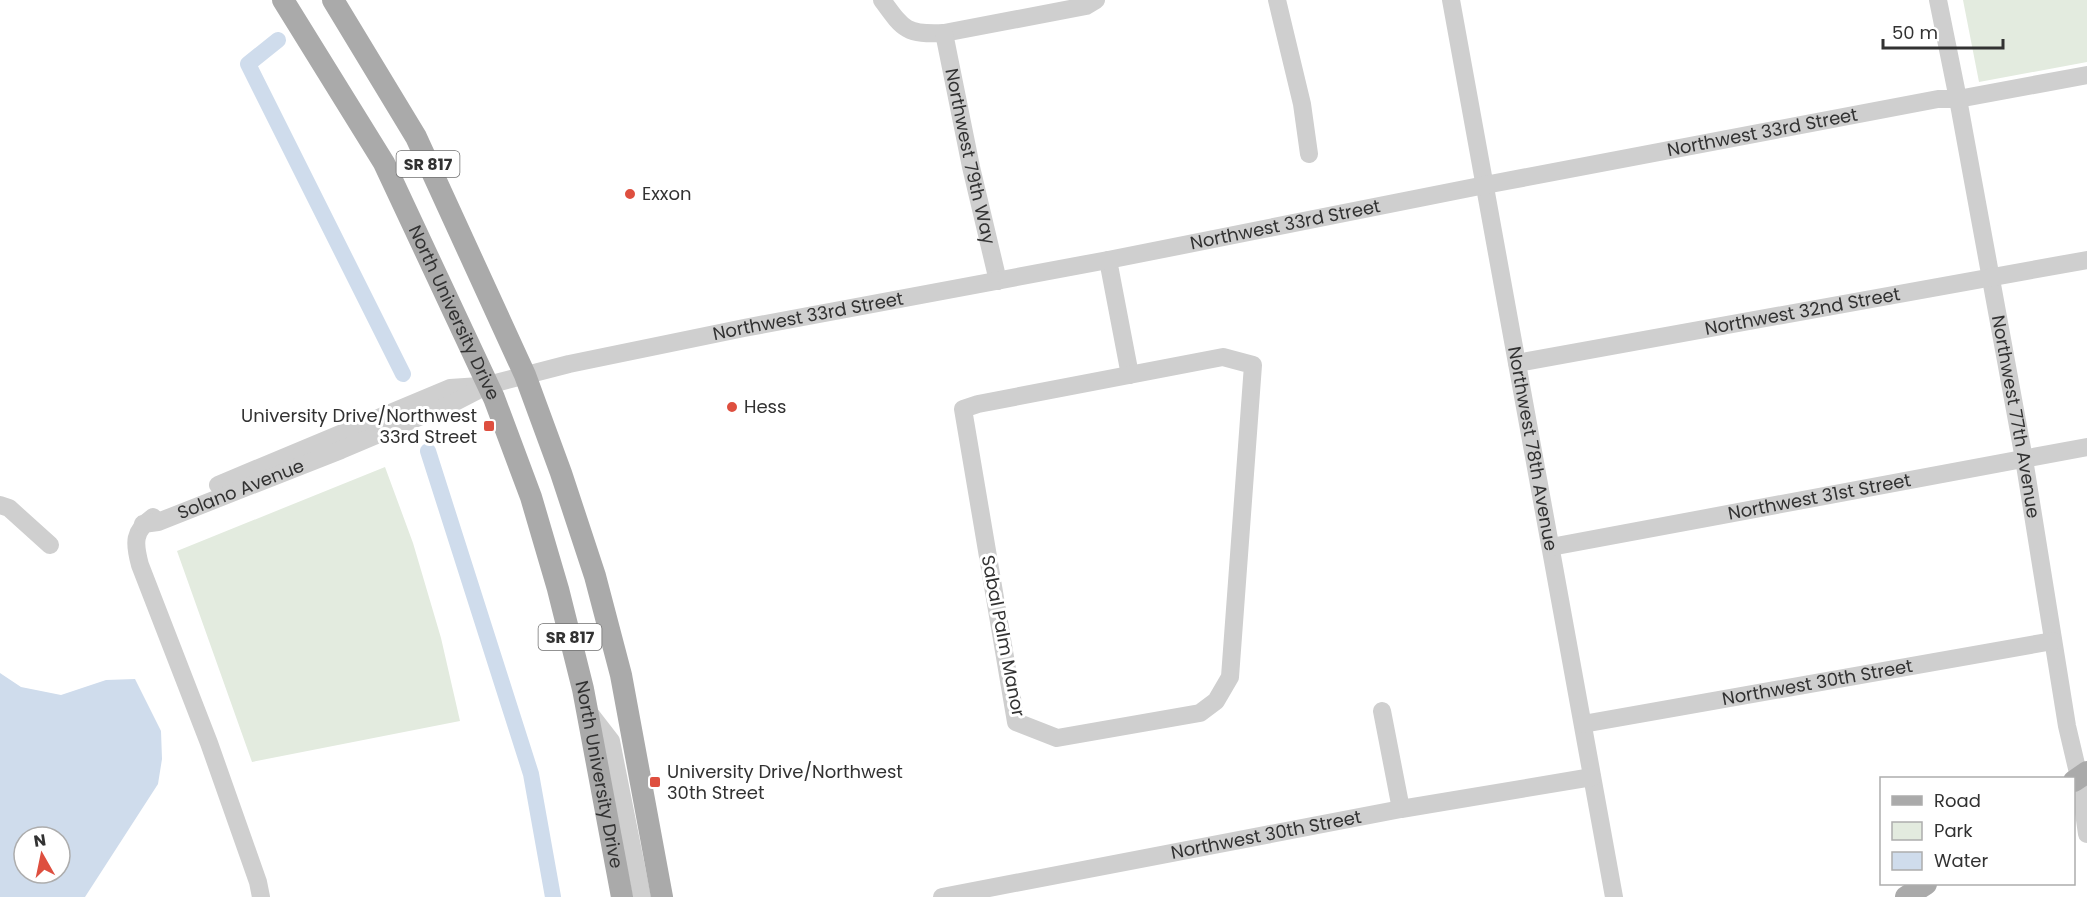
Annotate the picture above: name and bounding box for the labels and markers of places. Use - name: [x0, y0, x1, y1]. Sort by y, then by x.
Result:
- place label: Exxon: [642, 181, 692, 206]
- marker: Exxon: [623, 187, 637, 201]
- place label: Hess: [744, 394, 786, 419]
- marker: Hess: [725, 400, 739, 414]
- place label: University Drive/Northwest 33rd Street: [241, 403, 477, 449]
- marker: University Drive/Northwest 33rd Street: [482, 419, 496, 433]
- place label: University Drive/Northwest 30th Street: [667, 759, 903, 805]
- marker: University Drive/Northwest 30th Street: [648, 775, 662, 789]

